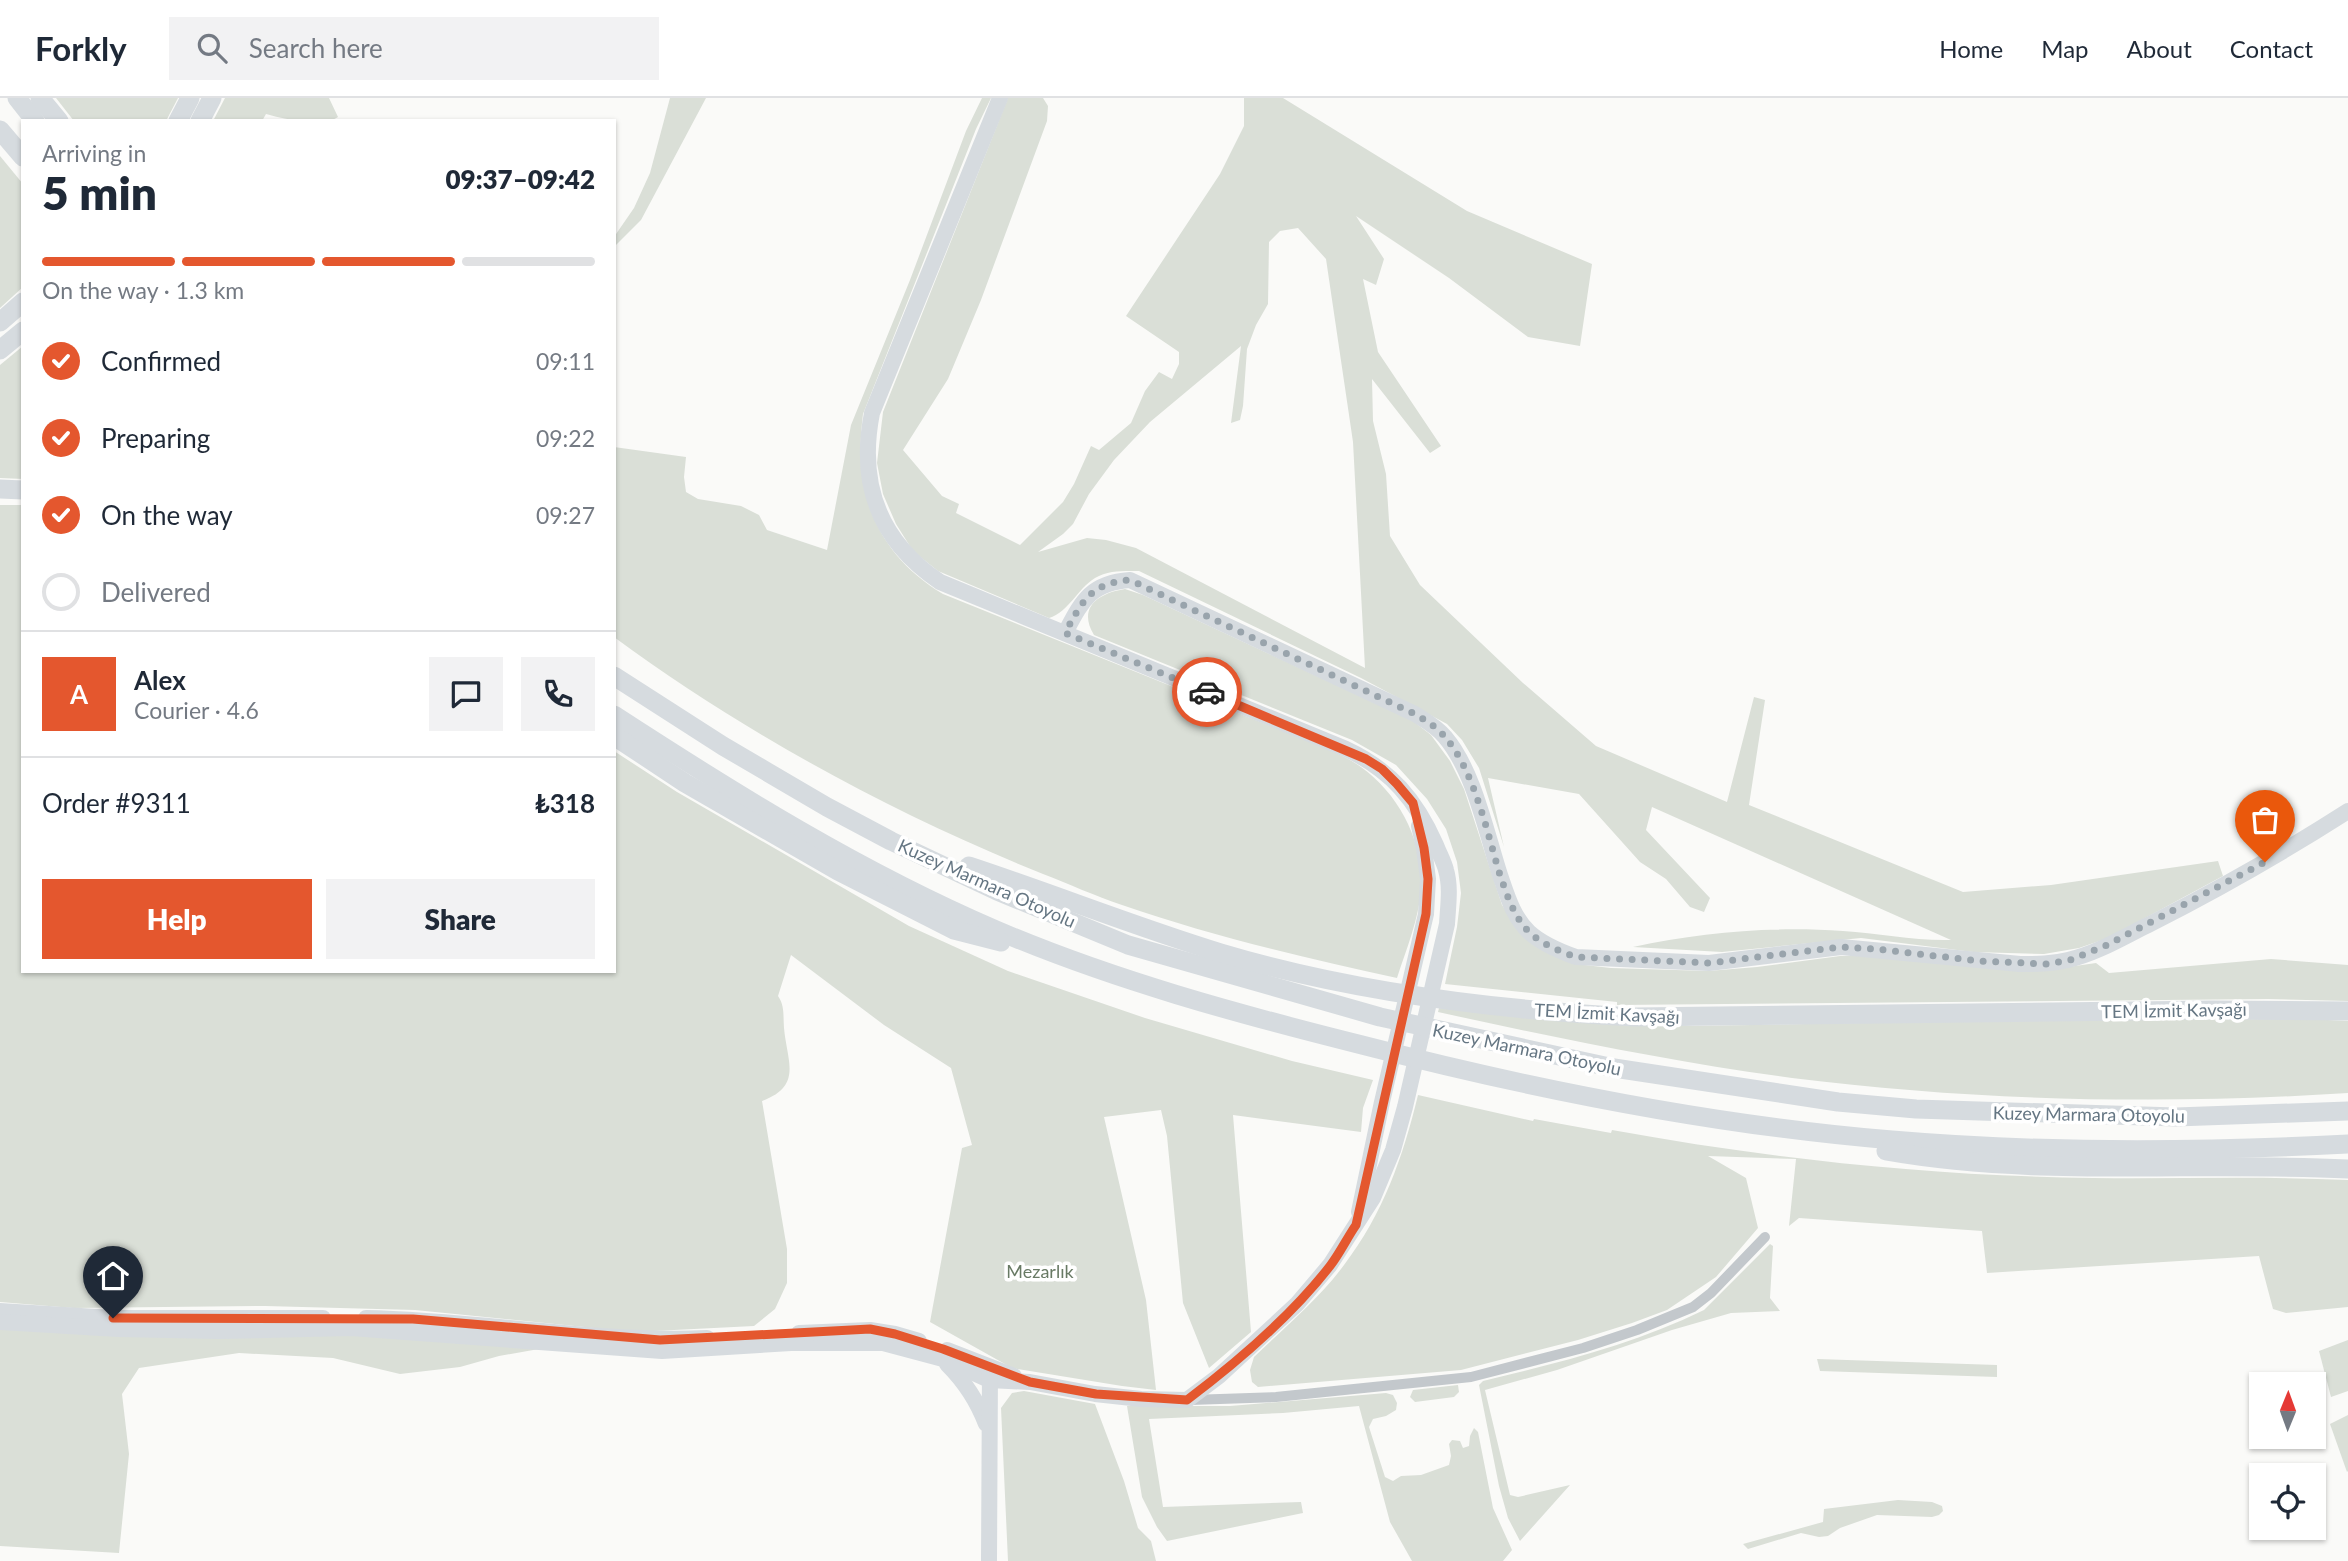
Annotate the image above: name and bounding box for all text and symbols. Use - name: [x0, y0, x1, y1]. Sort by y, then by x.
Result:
- search box: [169, 17, 659, 80]
- text: Forkly: [35, 28, 127, 68]
- icon: search: [193, 29, 231, 67]
- text: Search here: [249, 32, 383, 64]
- text: Home: [1939, 34, 2003, 63]
- text: Map: [2041, 34, 2089, 63]
- text: About: [2127, 34, 2192, 63]
- text: Contact: [2230, 34, 2313, 63]
- text: Arriving in: [42, 139, 146, 167]
- text: 09:37–09:42: [445, 163, 595, 195]
- text: 5 min: [42, 165, 157, 220]
- text: On the way · 1.3 km: [42, 276, 244, 304]
- icon: check: [42, 342, 80, 380]
- text: Confirmed: [101, 345, 221, 377]
- text: 09:11: [536, 347, 595, 375]
- icon: check: [42, 419, 80, 457]
- text: Preparing: [101, 422, 210, 454]
- text: 09:22: [536, 424, 595, 452]
- icon: check: [42, 496, 80, 534]
- text: On the way: [101, 499, 233, 531]
- text: 09:27: [536, 501, 595, 529]
- text: Delivered: [101, 576, 211, 608]
- button: chat: [429, 657, 503, 731]
- button: phone: [521, 657, 595, 731]
- courier: [1172, 657, 1242, 727]
- text: Alex: [134, 664, 186, 696]
- icon: car: [1188, 673, 1226, 711]
- text: A: [70, 678, 88, 710]
- text: Courier · 4.6: [134, 696, 259, 724]
- text: Order #9311: [42, 787, 191, 819]
- text: ₺318: [535, 787, 595, 819]
- pin: [2235, 790, 2295, 862]
- icon: bag: [2246, 801, 2284, 839]
- street label: Kuzey Marmara Otoyolu: [895, 834, 1079, 932]
- button: Help: [42, 879, 312, 959]
- button: Share: [326, 879, 595, 959]
- street label: TEM İzmit Kavşağı: [1534, 998, 1680, 1028]
- street label: TEM İzmit Kavşağı: [2101, 998, 2247, 1022]
- street label: Kuzey Marmara Otoyolu: [1431, 1018, 1623, 1080]
- street label: Kuzey Marmara Otoyolu: [1993, 1101, 2185, 1127]
- pin: [83, 1246, 143, 1318]
- icon: home: [94, 1257, 132, 1295]
- park label: Mezarlık: [1006, 1260, 1075, 1282]
- north arrow: [2249, 1372, 2326, 1449]
- map controls: [2249, 1372, 2326, 1540]
- button: locate: [2249, 1463, 2326, 1540]

